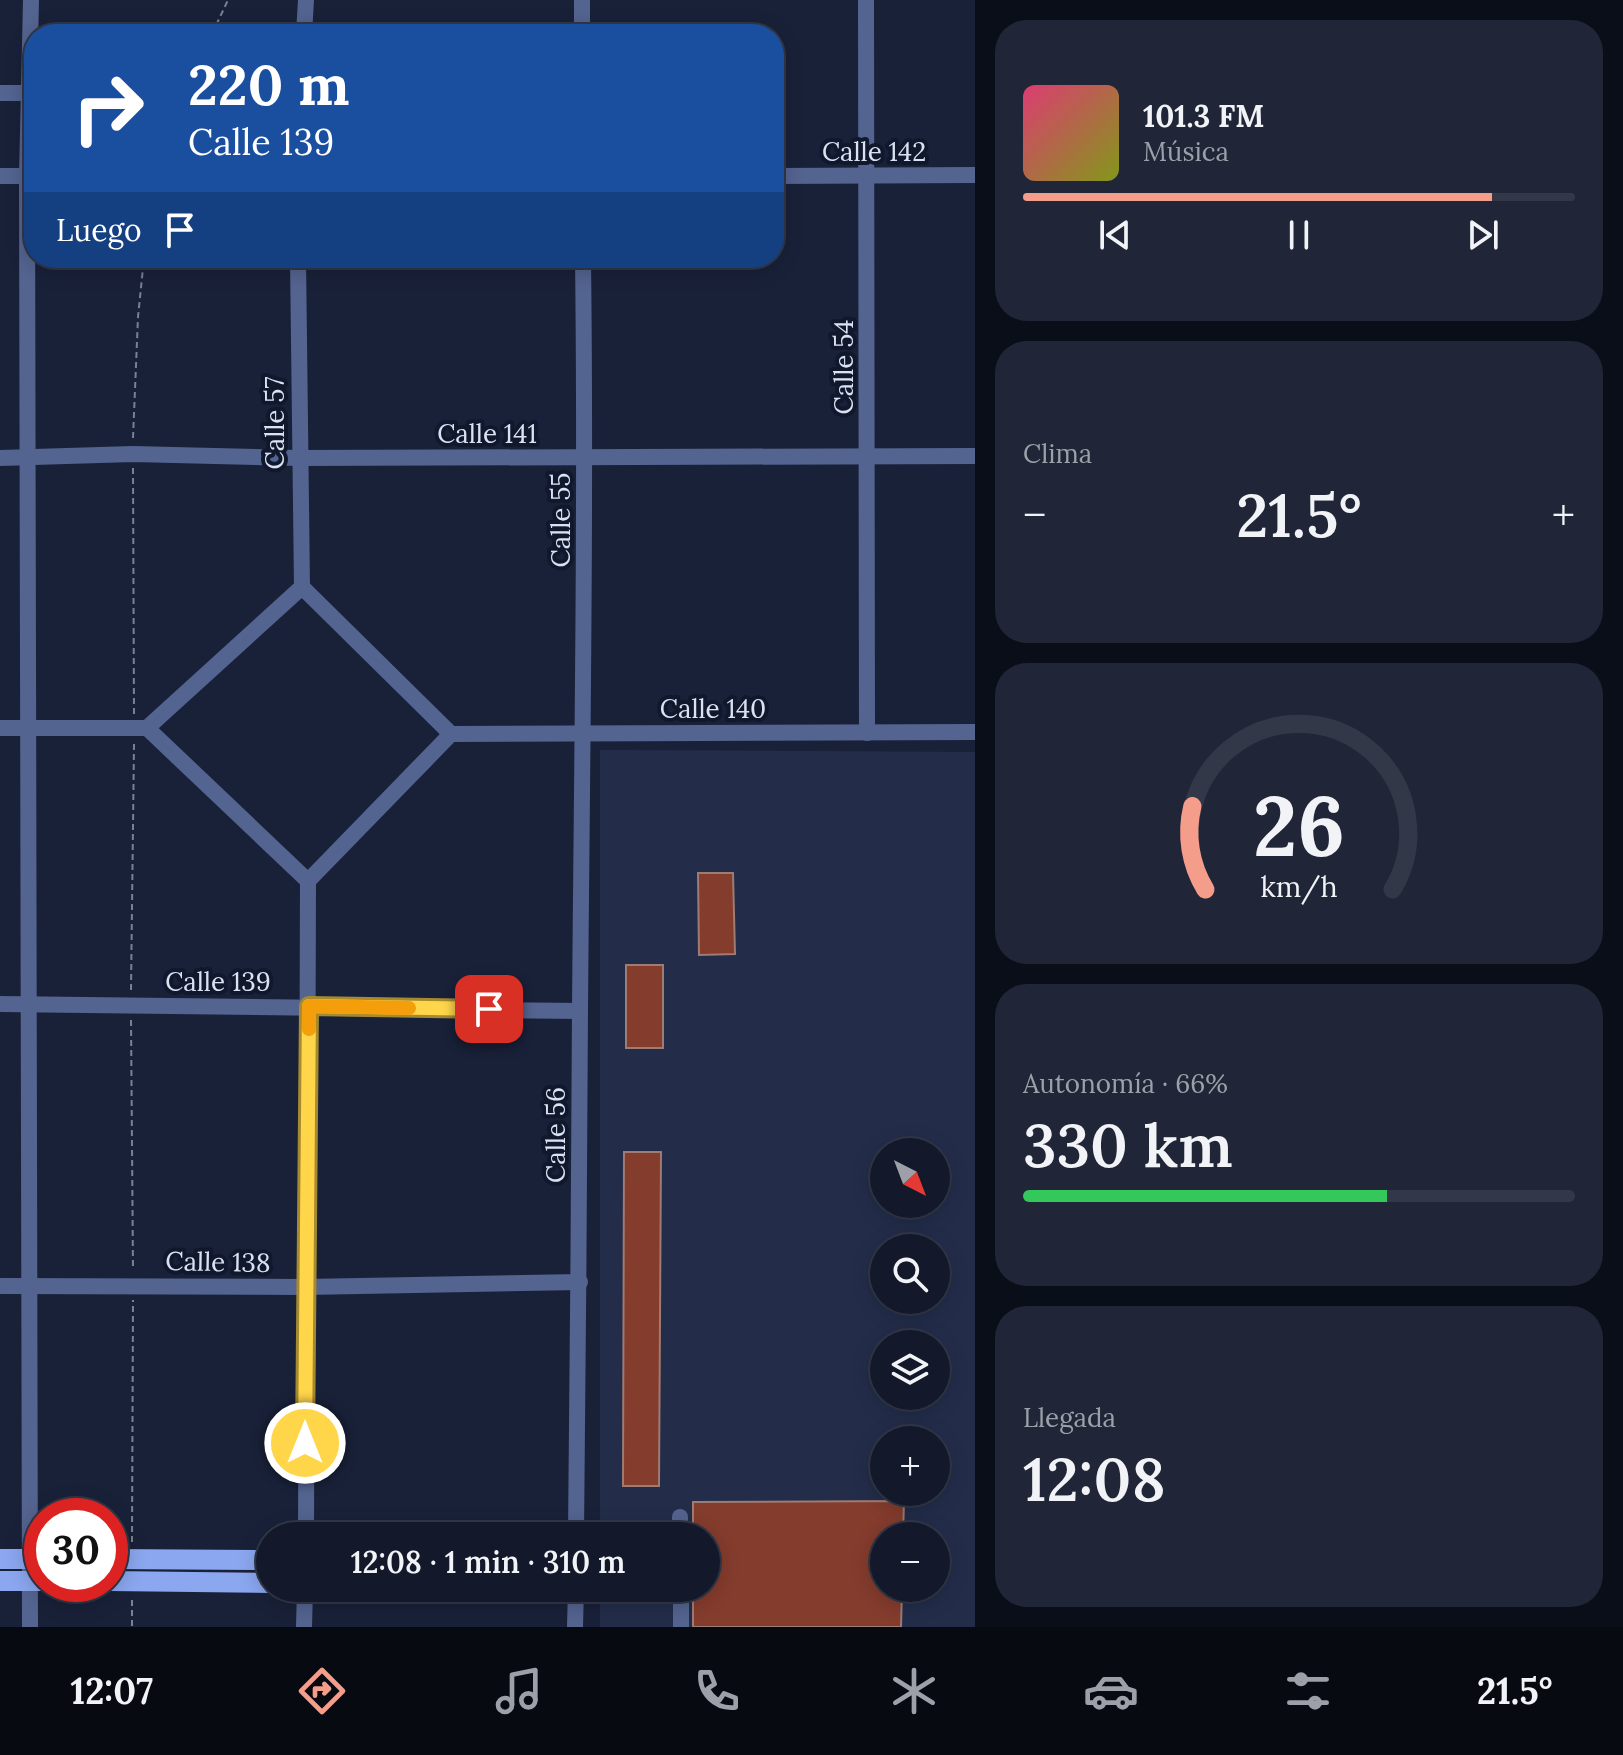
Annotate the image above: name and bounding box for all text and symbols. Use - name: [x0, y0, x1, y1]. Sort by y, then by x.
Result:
- text: 220 m: [188, 49, 350, 120]
- icon: right: [56, 56, 160, 160]
- text: 101.3 FM: [1143, 97, 1264, 135]
- text: Calle 139: [188, 119, 334, 165]
- street label: Calle 142: [822, 135, 926, 168]
- text: Música: [1143, 135, 1229, 168]
- icon: arrive: [158, 208, 202, 252]
- text: Luego: [56, 211, 142, 249]
- icon: previous: [1093, 213, 1137, 257]
- icon: pause: [1277, 213, 1321, 257]
- icon: next: [1461, 213, 1505, 257]
- street label: Calle 54: [827, 320, 860, 414]
- street label: Calle 57: [258, 377, 291, 469]
- street label: Calle 141: [437, 417, 537, 450]
- text: Clima: [1023, 437, 1092, 470]
- street label: Calle 55: [544, 472, 577, 568]
- text: 21.5°: [1236, 477, 1362, 553]
- text: −: [1023, 487, 1046, 543]
- text: +: [1552, 487, 1575, 543]
- street label: Calle 140: [660, 692, 766, 725]
- text: 26: [1253, 771, 1345, 878]
- text: km/h: [1260, 868, 1338, 905]
- street label: Calle 139: [165, 965, 271, 998]
- pin: [455, 975, 523, 1043]
- icon: arrive: [467, 987, 511, 1031]
- text: Autonomía · 66%: [1023, 1067, 1228, 1100]
- street label: Calle 56: [539, 1087, 572, 1183]
- text: 330 km: [1023, 1107, 1233, 1183]
- north arrow: [870, 1138, 950, 1218]
- map controls: [870, 1138, 950, 1602]
- button: search: [870, 1234, 950, 1314]
- street label: Calle 138: [165, 1244, 271, 1279]
- button: layers: [870, 1330, 950, 1410]
- position arrow: [263, 1401, 347, 1485]
- text: Llegada: [1023, 1401, 1116, 1434]
- button: +: [870, 1426, 950, 1506]
- text: 12:08: [1023, 1441, 1166, 1517]
- speed limit sign: 30: [24, 1498, 128, 1602]
- button: −: [870, 1522, 950, 1602]
- text: 12:08 · 1 min · 310 m: [351, 1543, 625, 1581]
- icon: directions: [294, 1663, 350, 1719]
- icon: music: [491, 1663, 547, 1719]
- icon: phone: [689, 1663, 745, 1719]
- icon: climate: [886, 1663, 942, 1719]
- icon: car: [1083, 1663, 1139, 1719]
- icon: filters: [1280, 1663, 1336, 1719]
- text: 12:07: [71, 1668, 153, 1714]
- text: 21.5°: [1477, 1668, 1552, 1714]

